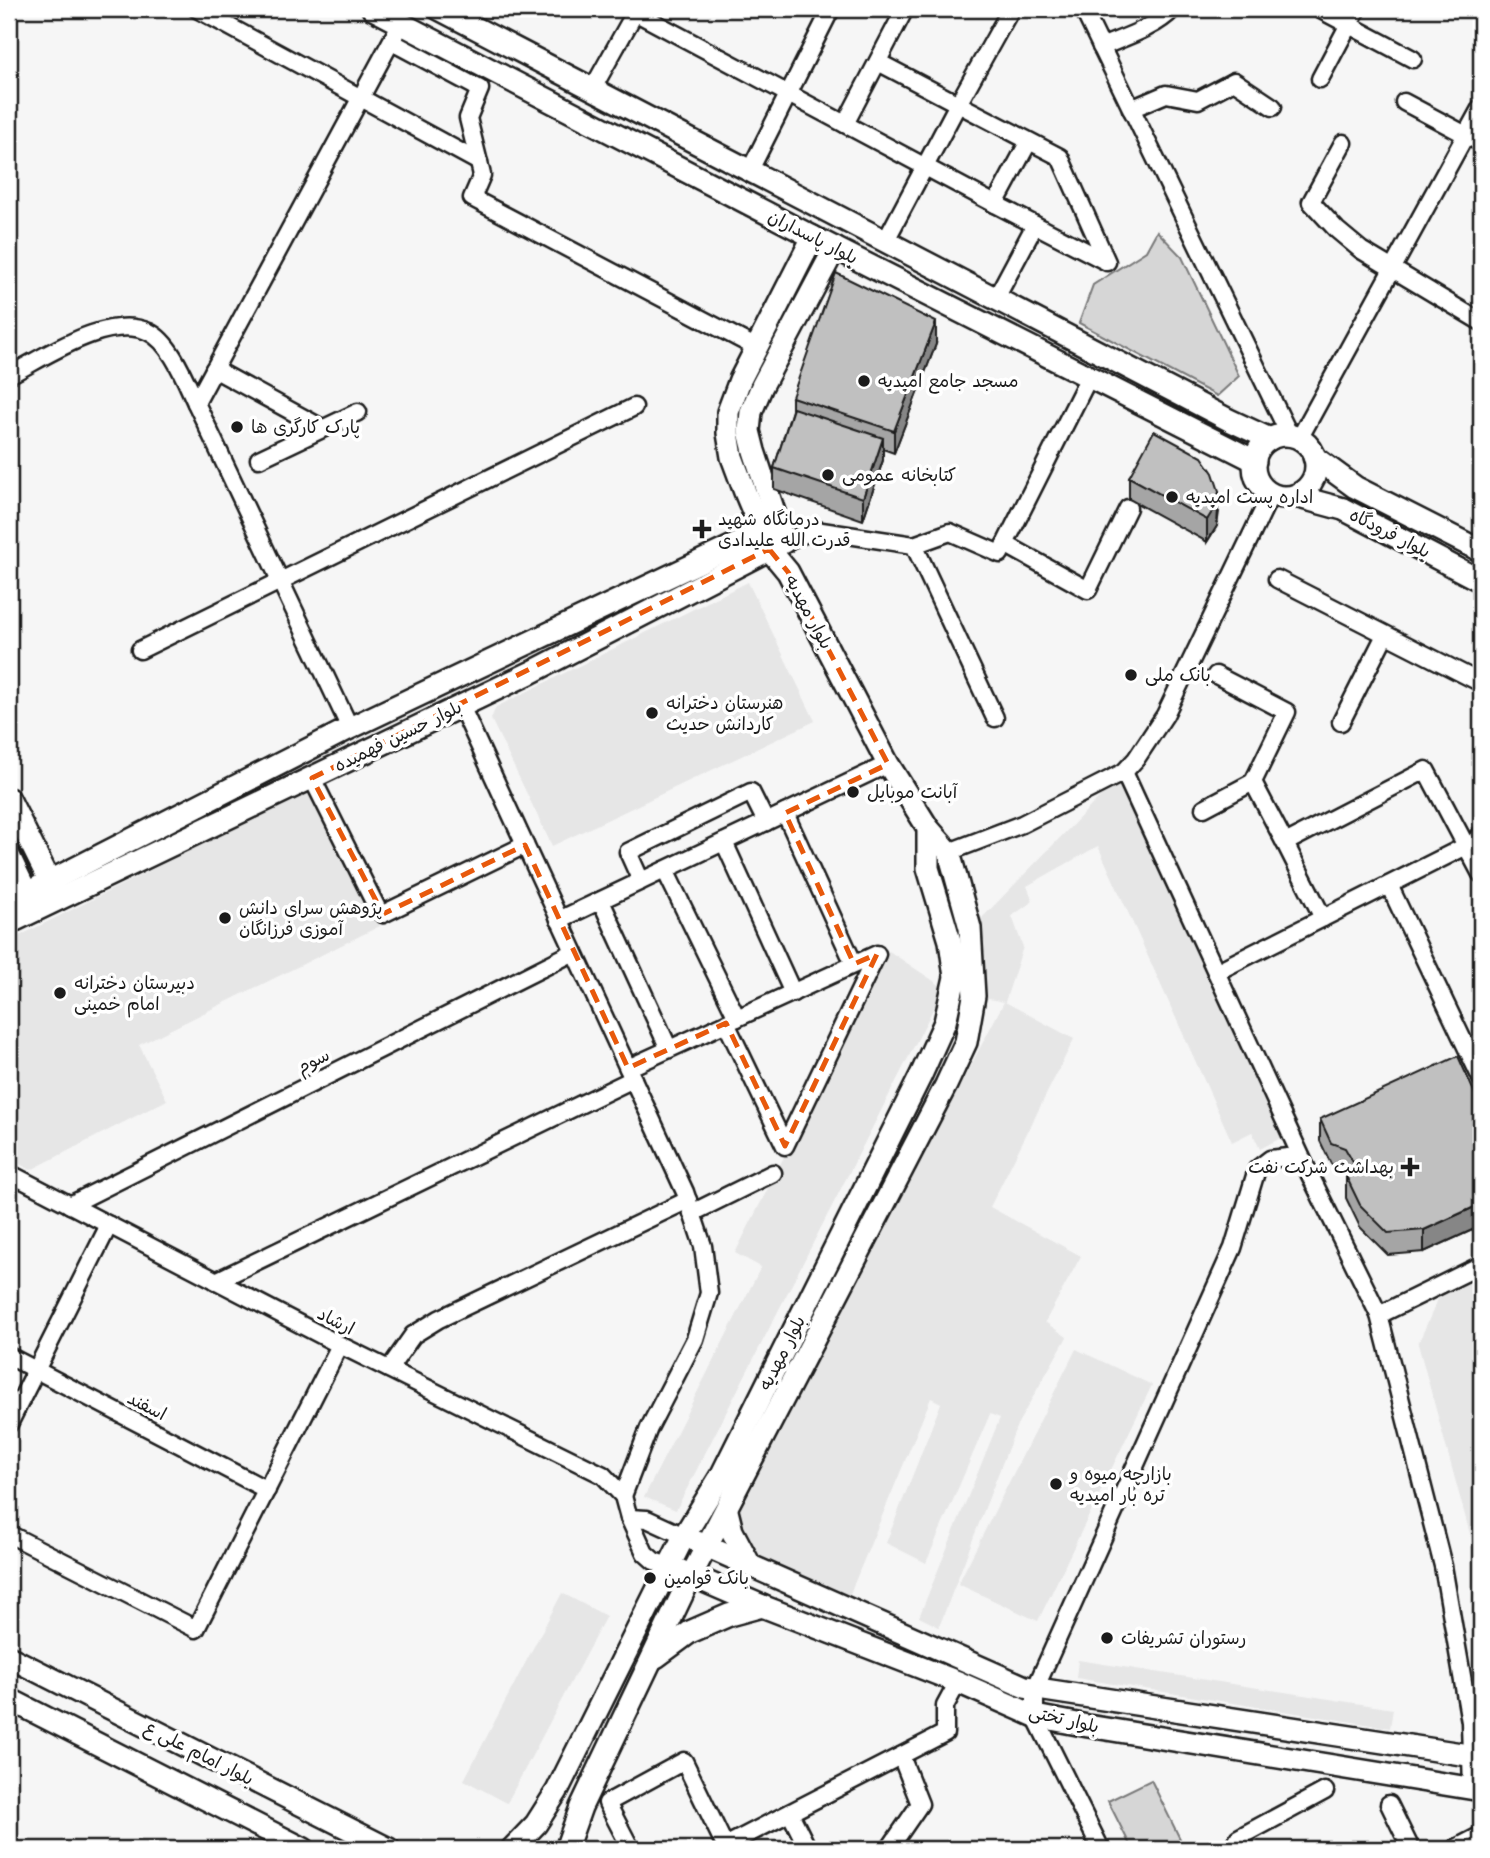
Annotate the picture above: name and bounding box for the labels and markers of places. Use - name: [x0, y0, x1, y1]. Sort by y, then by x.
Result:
- place label: مسجد جامع امیدیه: [878, 366, 1019, 394]
- marker: مسجد جامع امیدیه: [856, 373, 872, 389]
- place label: پارک کارگری ها: [251, 412, 360, 439]
- marker: پارک کارگری ها: [229, 419, 245, 435]
- place label: کتابخانه عمومی: [842, 460, 957, 487]
- marker: کتابخانه عمومی: [820, 467, 836, 483]
- place label: اداره پست امیدیه: [1186, 482, 1313, 509]
- marker: اداره پست امیدیه: [1164, 489, 1180, 505]
- place label: درمانگاه شهید قدرت الله علیدادی: [718, 504, 850, 552]
- marker: درمانگاه شهید قدرت الله علیدادی: [692, 519, 712, 539]
- place label: بانک ملی: [1145, 660, 1211, 687]
- marker: بانک ملی: [1123, 667, 1139, 683]
- place label: هنرستان دخترانه کاردانش حدیث: [666, 688, 783, 736]
- marker: هنرستان دخترانه کاردانش حدیث: [644, 705, 660, 721]
- place label: آبانت موبایل: [867, 777, 959, 804]
- marker: آبانت موبایل: [845, 784, 861, 800]
- place label: پژوهش سرای دانش آموزی فرزانگان: [239, 893, 383, 941]
- marker: پژوهش سرای دانش آموزی فرزانگان: [217, 910, 233, 926]
- place label: دبیرستان دخترانه امام خمینی: [74, 968, 195, 1018]
- marker: دبیرستان دخترانه امام خمینی: [52, 985, 68, 1001]
- place label: بهداشت شرکت نفت: [1248, 1152, 1394, 1179]
- marker: بهداشت شرکت نفت: [1400, 1157, 1420, 1177]
- place label: بازارچه میوه و تره بار امیدیه: [1068, 1459, 1172, 1507]
- marker: بازارچه میوه و تره بار امیدیه: [1048, 1476, 1064, 1492]
- place label: بانک قوامین: [664, 1563, 749, 1590]
- marker: بانک قوامین: [642, 1570, 658, 1586]
- place label: رستوران تشریفات: [1121, 1623, 1246, 1650]
- marker: رستوران تشریفات: [1099, 1630, 1115, 1646]

